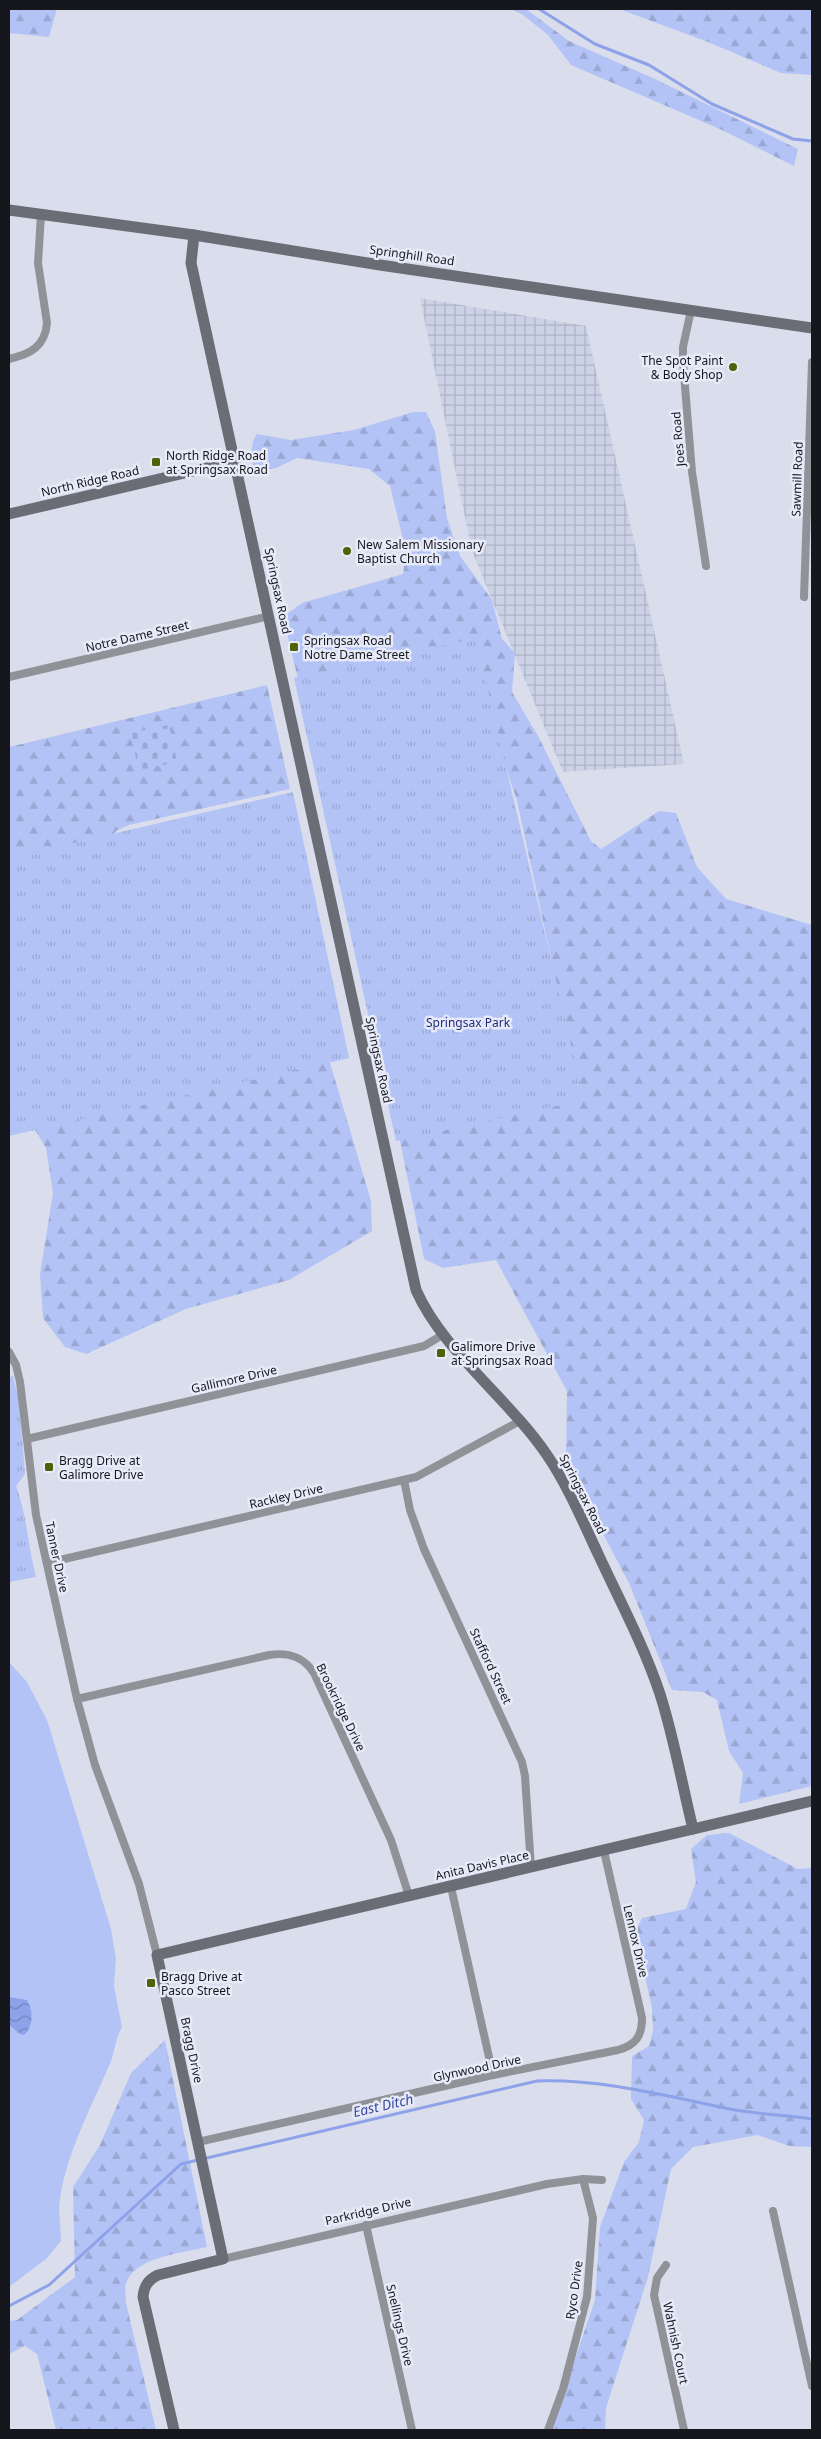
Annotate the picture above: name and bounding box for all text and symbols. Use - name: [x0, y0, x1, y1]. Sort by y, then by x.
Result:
- street label: Springhill Road: [368, 241, 456, 269]
- place label: The Spot Paint & Body Shop: [642, 352, 724, 383]
- marker: The Spot Paint & Body Shop: [727, 361, 739, 373]
- street label: Joes Road: [667, 411, 689, 468]
- street label: Sawmill Road: [787, 441, 807, 517]
- place label: North Ridge Road at Springsax Road: [166, 447, 268, 478]
- marker: North Ridge Road at Springsax Road: [150, 456, 162, 468]
- street label: North Ridge Road: [39, 461, 141, 501]
- place label: New Salem Missionary Baptist Church: [357, 536, 485, 567]
- marker: New Salem Missionary Baptist Church: [341, 545, 353, 557]
- street label: Springsax Road: [261, 546, 295, 636]
- street label: Notre Dame Street: [84, 616, 191, 656]
- place label: Springsax Road Notre Dame Street: [304, 632, 410, 663]
- marker: Springsax Road Notre Dame Street: [288, 641, 300, 653]
- park label: Springsax Park: [426, 1014, 511, 1031]
- street label: Springsax Road: [362, 1015, 396, 1105]
- place label: Galimore Drive at Springsax Road: [451, 1338, 553, 1369]
- marker: Galimore Drive at Springsax Road: [435, 1347, 447, 1359]
- street label: Gallimore Drive: [189, 1361, 279, 1397]
- street label: Springsax Road: [556, 1451, 610, 1537]
- place label: Bragg Drive at Galimore Drive: [59, 1452, 144, 1483]
- marker: Bragg Drive at Galimore Drive: [43, 1461, 55, 1473]
- street label: Rackley Drive: [248, 1479, 325, 1513]
- street label: Tanner Drive: [41, 1520, 73, 1594]
- street label: Stafford Street: [466, 1625, 516, 1707]
- street label: Brookridge Drive: [312, 1660, 370, 1754]
- street label: Anita Davis Place: [434, 1846, 531, 1884]
- street label: Lennox Drive: [619, 1903, 653, 1979]
- place label: Bragg Drive at Pasco Street: [161, 1968, 243, 1999]
- marker: Bragg Drive at Pasco Street: [145, 1977, 157, 1989]
- street label: Bragg Drive: [177, 2016, 207, 2085]
- street label: Glynwood Drive: [431, 2050, 523, 2086]
- water label: East Ditch: [351, 2089, 415, 2121]
- street label: Parkridge Drive: [323, 2193, 413, 2229]
- street label: Ryco Drive: [561, 2259, 587, 2321]
- street label: Snellings Drive: [382, 2282, 418, 2368]
- street label: Wahnish Court: [659, 2300, 693, 2386]

